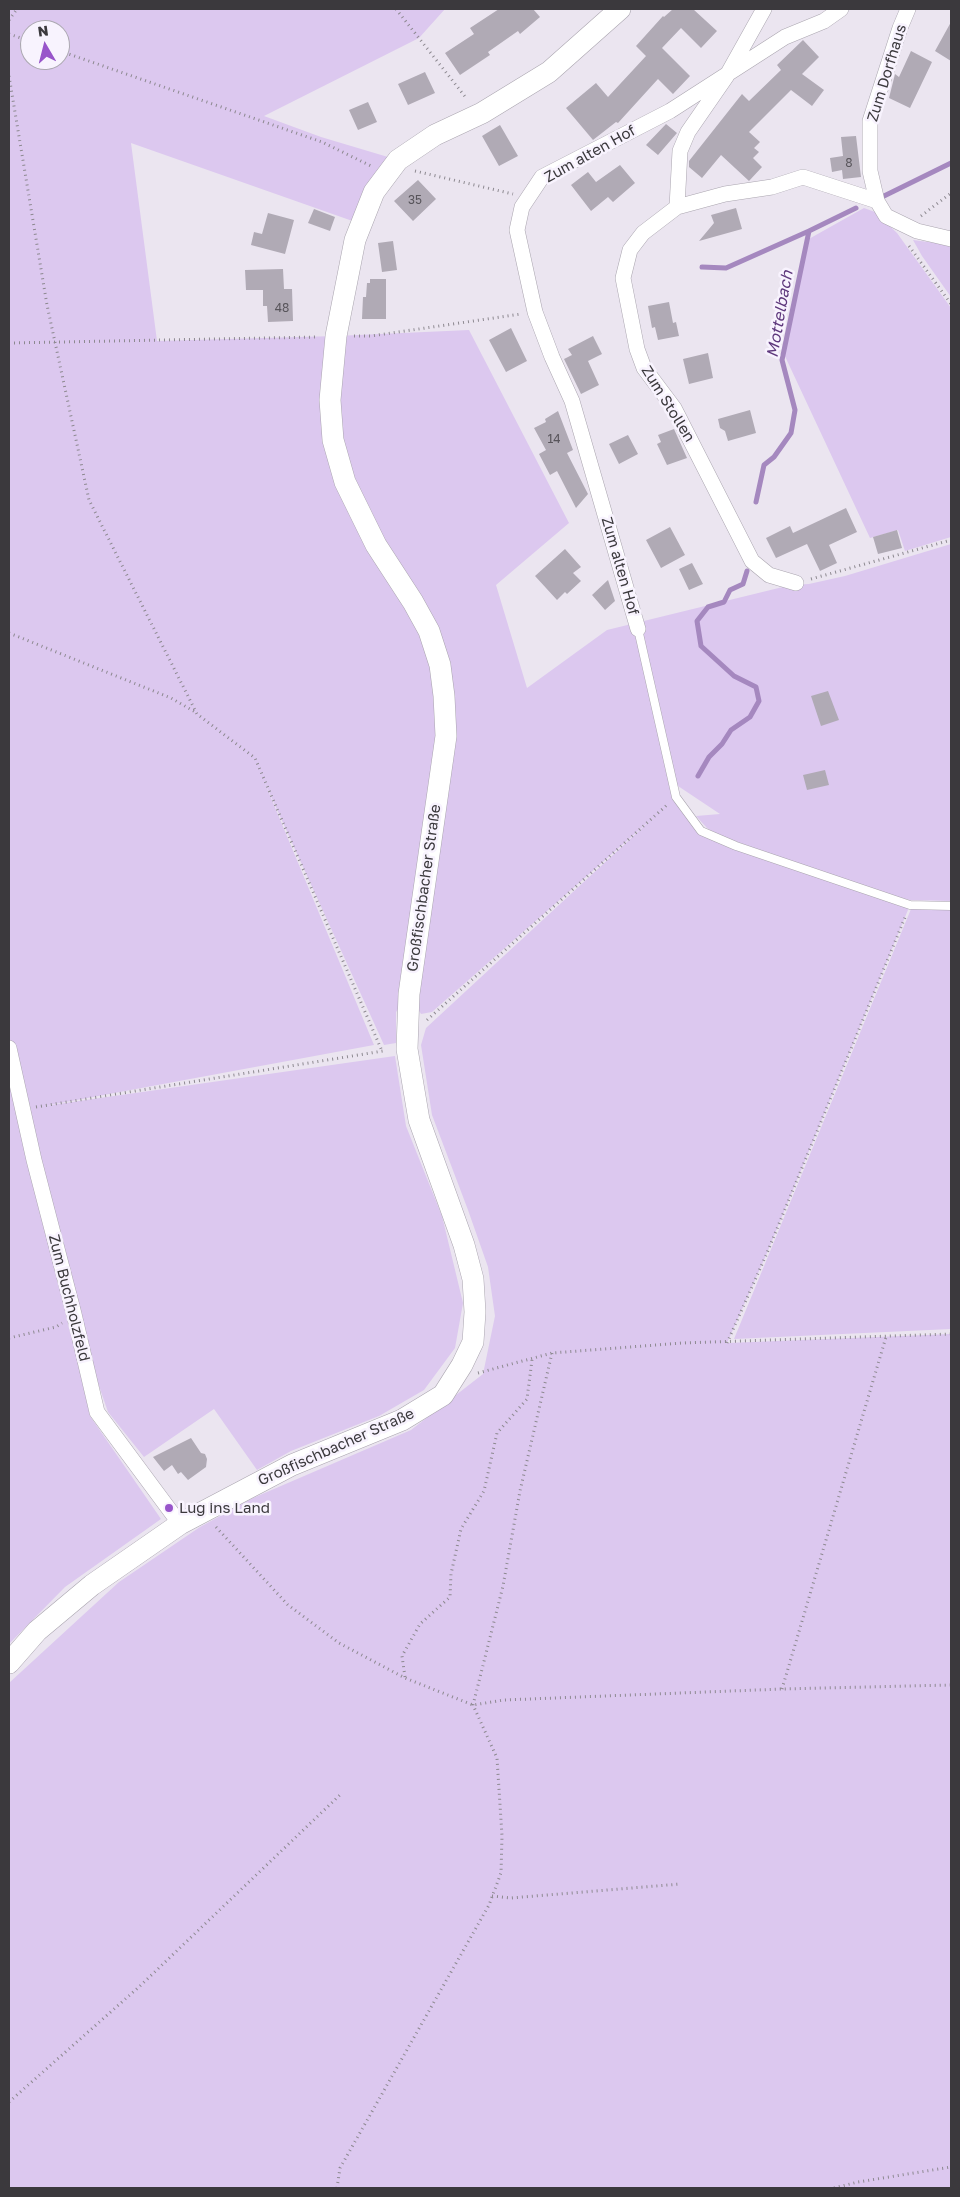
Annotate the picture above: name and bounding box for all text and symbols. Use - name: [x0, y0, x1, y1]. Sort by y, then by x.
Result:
- north arrow: [20, 20, 70, 70]
- text: N: [37, 21, 49, 40]
- street label: Zum Dorfhaus: [864, 22, 910, 124]
- street label: Zum alten Hof: [541, 122, 639, 186]
- house number: 8: [845, 156, 853, 170]
- house number: 35: [408, 193, 422, 207]
- water label: Mottelbach: [763, 269, 797, 359]
- house number: 48: [275, 301, 289, 315]
- street label: Zum Stollen: [637, 363, 699, 445]
- house number: 14: [547, 432, 561, 446]
- street label: Zum alten Hof: [597, 515, 643, 617]
- street label: Großfischbacher Straße: [403, 803, 445, 973]
- street label: Zum Buchholzfeld: [45, 1233, 93, 1363]
- street label: Großfischbacher Straße: [255, 1404, 417, 1490]
- place label: Lug ins Land: [179, 1499, 270, 1517]
- marker: Lug ins Land: [163, 1502, 175, 1514]

